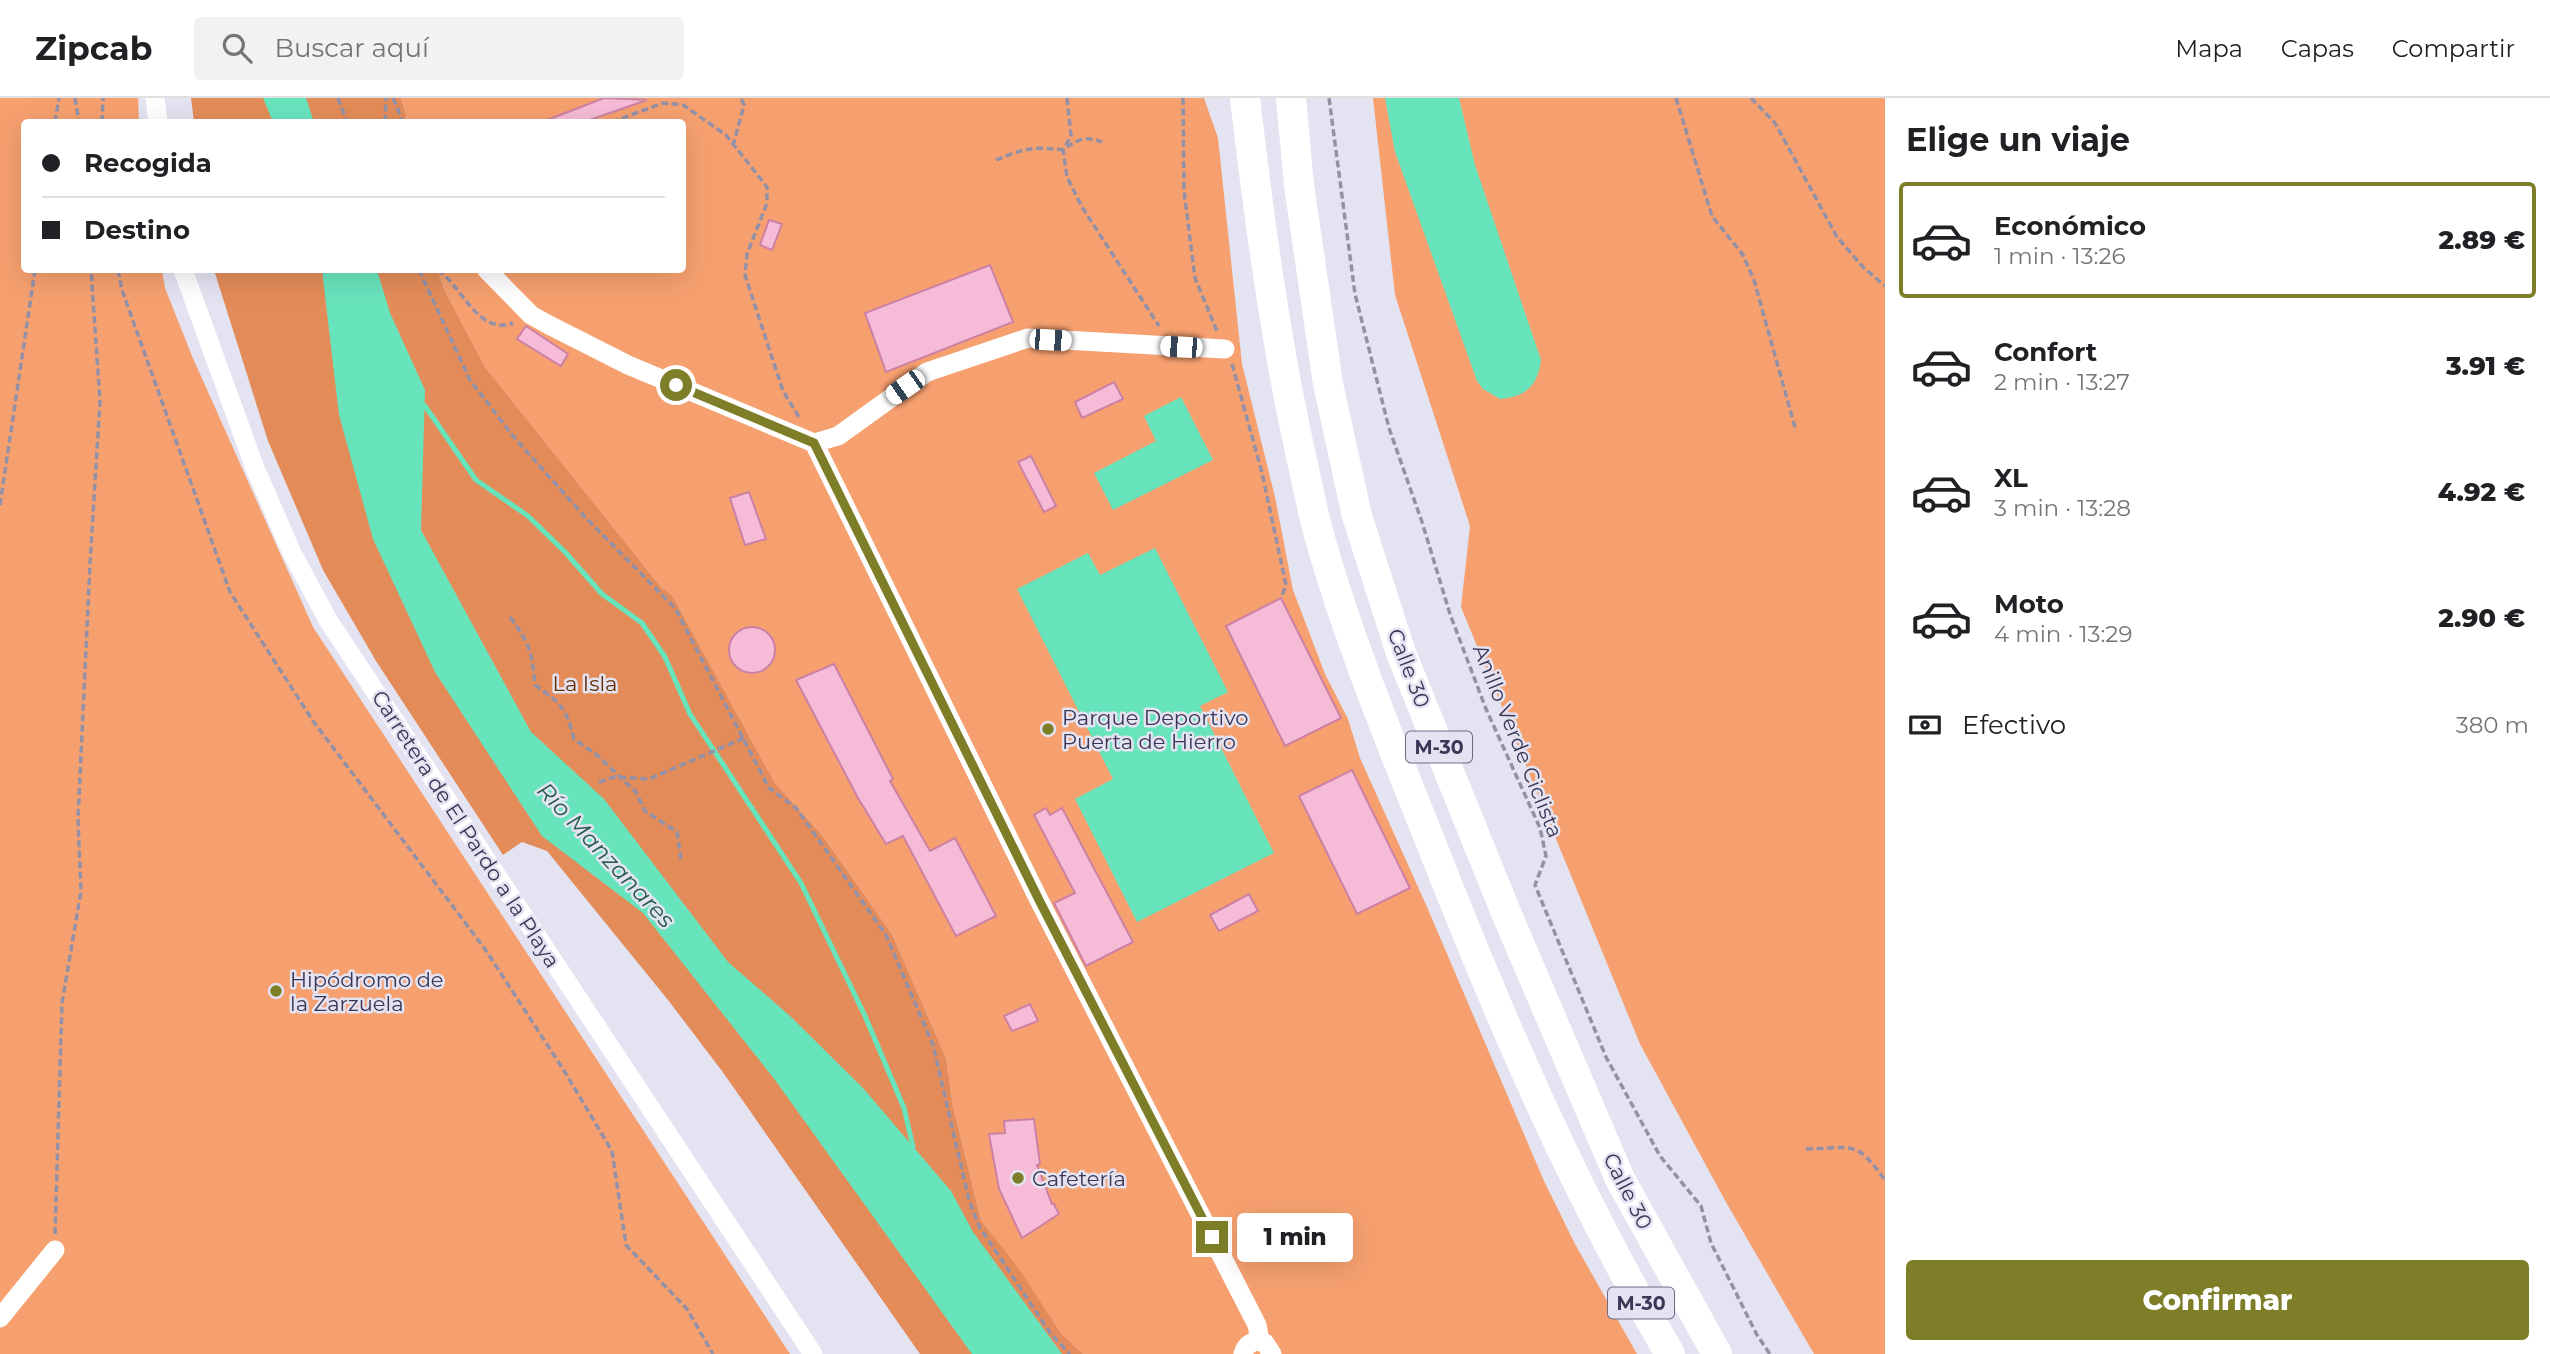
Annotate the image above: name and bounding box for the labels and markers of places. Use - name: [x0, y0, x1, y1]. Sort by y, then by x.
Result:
- place label: Parque Deportivo Puerta de Hierro: [1062, 705, 1248, 754]
- marker: Parque Deportivo Puerta de Hierro: [1040, 721, 1056, 737]
- place label: Hipódromo de la Zarzuela: [290, 967, 444, 1016]
- marker: Hipódromo de la Zarzuela: [268, 983, 284, 999]
- place label: Cafetería: [1032, 1166, 1126, 1191]
- marker: Cafetería: [1010, 1170, 1026, 1186]

